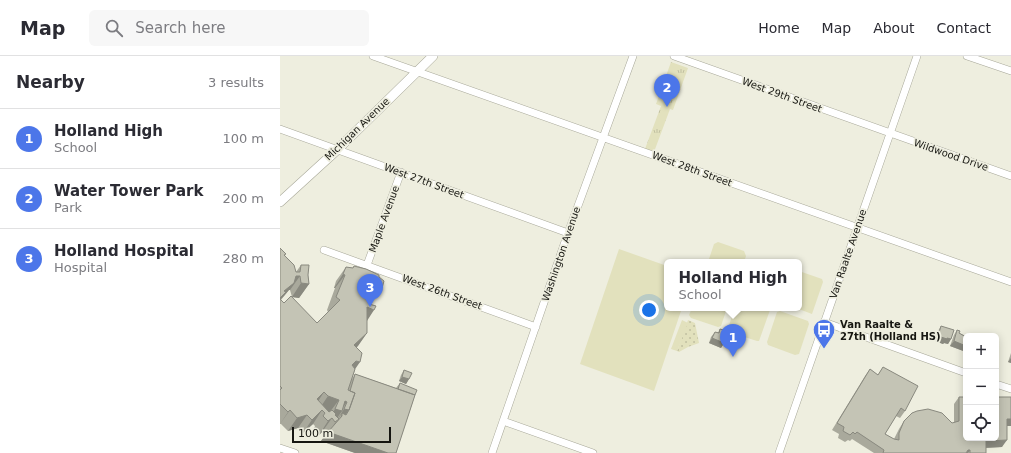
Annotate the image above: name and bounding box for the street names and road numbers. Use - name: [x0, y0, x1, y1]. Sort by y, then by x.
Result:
- street label: West 29th Street: [741, 75, 824, 115]
- street label: Michigan Avenue: [323, 95, 391, 163]
- street label: Wildwood Drive: [912, 137, 990, 173]
- street label: West 28th Street: [651, 149, 734, 189]
- street label: West 27th Street: [383, 161, 466, 201]
- street label: Maple Avenue: [367, 184, 401, 254]
- street label: Washington Avenue: [540, 205, 582, 303]
- street label: Van Raalte Avenue: [828, 208, 868, 300]
- street label: West 26th Street: [401, 272, 484, 312]

